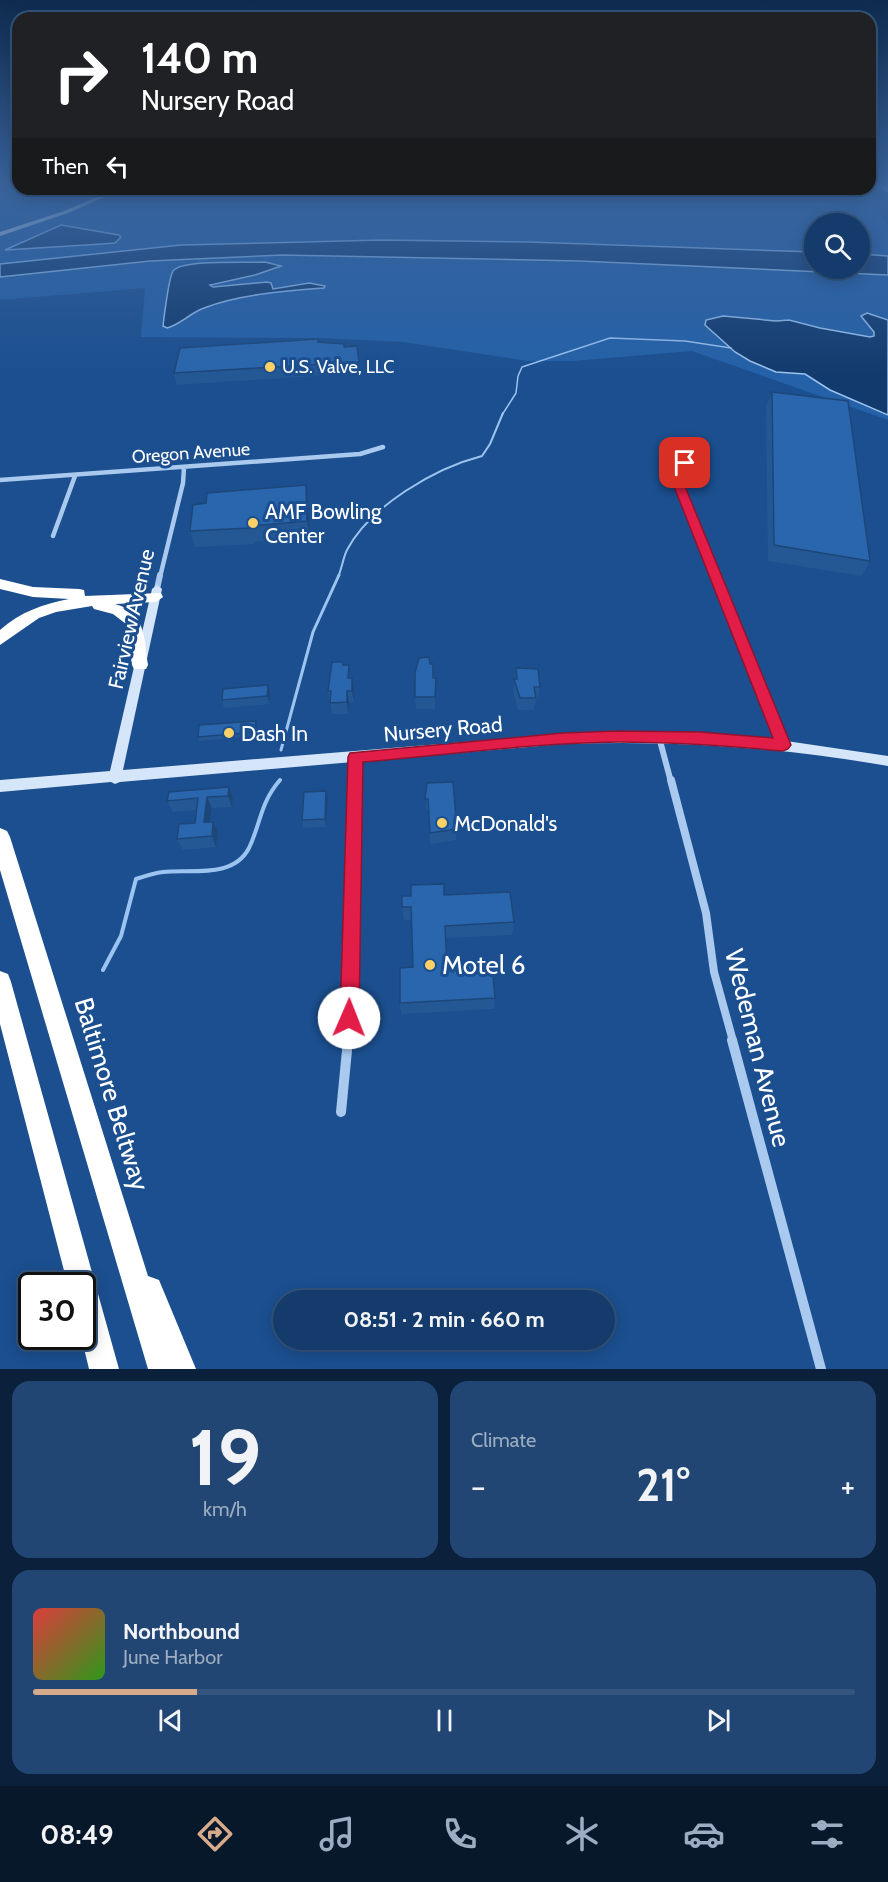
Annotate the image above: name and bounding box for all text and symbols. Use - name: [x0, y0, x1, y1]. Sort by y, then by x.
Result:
- text: 140 m: [141, 32, 258, 84]
- icon: right: [42, 36, 120, 114]
- text: Nursery Road: [141, 84, 294, 117]
- icon: left: [101, 150, 134, 183]
- text: Then: [42, 153, 89, 180]
- map controls: [804, 213, 870, 279]
- button: search: [804, 213, 870, 279]
- place label: U.S. Valve, LLC: [282, 356, 394, 378]
- marker: U.S. Valve, LLC: [263, 360, 277, 374]
- pin: [659, 437, 710, 488]
- street label: Oregon Avenue: [131, 438, 251, 468]
- icon: arrive: [668, 446, 701, 479]
- place label: AMF Bowling Center: [265, 499, 382, 548]
- marker: AMF Bowling Center: [246, 516, 260, 530]
- street label: Fairview Avenue: [103, 546, 159, 691]
- street label: Nursery Road: [383, 711, 503, 747]
- place label: Dash In: [241, 721, 308, 746]
- marker: Dash In: [222, 726, 236, 740]
- place label: McDonald's: [454, 811, 558, 836]
- marker: McDonald's: [435, 816, 449, 830]
- street label: Wedeman Avenue: [718, 946, 798, 1150]
- place label: Motel 6: [442, 949, 526, 981]
- marker: Motel 6: [423, 958, 437, 972]
- position arrow: [317, 986, 381, 1050]
- street label: Baltimore Beltway: [67, 994, 157, 1194]
- speed limit sign: 30: [18, 1272, 96, 1350]
- text: 08:51 · 2 min · 660 m: [343, 1306, 545, 1333]
- text: 19: [189, 1410, 261, 1505]
- text: Climate: [471, 1428, 536, 1452]
- text: 21°: [636, 1458, 690, 1512]
- text: −: [471, 1466, 486, 1506]
- text: +: [840, 1466, 855, 1506]
- text: km/h: [203, 1497, 247, 1521]
- text: Northbound: [123, 1618, 240, 1645]
- text: June Harbor: [123, 1645, 223, 1669]
- icon: previous: [154, 1704, 187, 1737]
- icon: pause: [428, 1704, 461, 1737]
- icon: next: [702, 1704, 735, 1737]
- icon: directions: [194, 1813, 236, 1855]
- icon: music: [316, 1813, 358, 1855]
- icon: phone: [439, 1813, 481, 1855]
- icon: climate: [561, 1813, 603, 1855]
- icon: car: [683, 1813, 725, 1855]
- icon: filters: [806, 1813, 848, 1855]
- text: 08:49: [40, 1818, 114, 1851]

